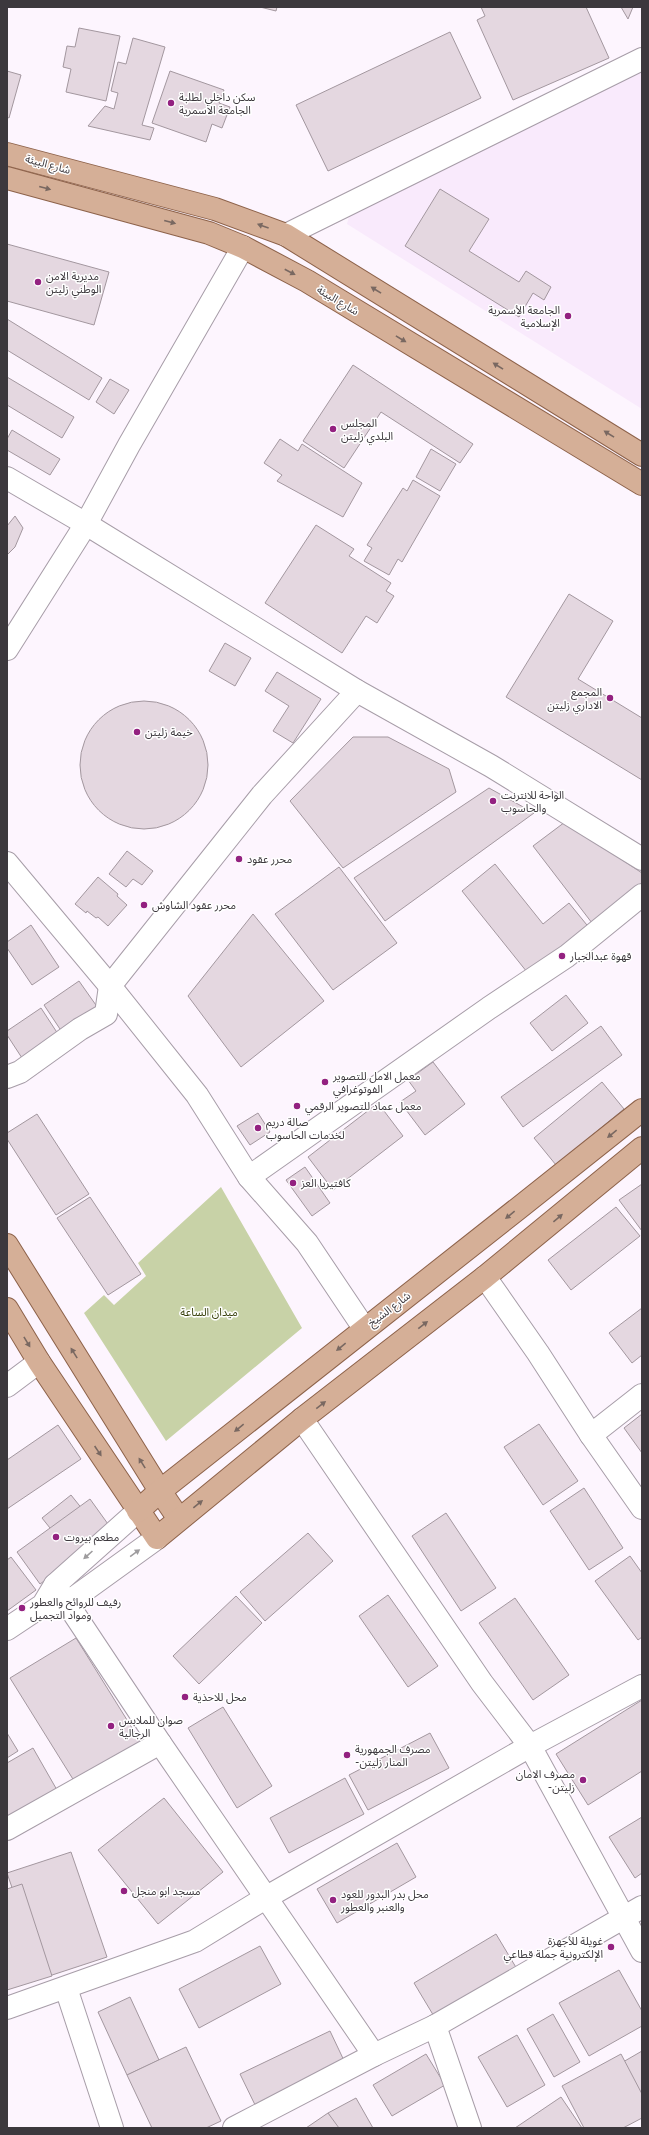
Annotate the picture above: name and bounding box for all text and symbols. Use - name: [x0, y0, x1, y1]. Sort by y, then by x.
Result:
- place label: سكن داخلي لطلبة الجامعة اﻻسمرية: [179, 90, 256, 117]
- marker: سكن داخلي لطلبة الجامعة اﻻسمرية: [166, 98, 176, 108]
- street label: شارع البيئة: [23, 151, 73, 178]
- one-way arrow: [39, 185, 51, 191]
- one-way arrow: [164, 220, 176, 226]
- one-way arrow: [257, 223, 269, 229]
- one-way arrow: [284, 268, 295, 275]
- place label: مديرية الامن الوطني زليتن: [46, 269, 101, 299]
- marker: مديرية الامن الوطني زليتن: [33, 277, 43, 287]
- street label: شارع البيئة: [314, 282, 362, 319]
- one-way arrow: [371, 286, 381, 294]
- place label: الجامعة الأسمرية الإسلامية: [488, 303, 560, 331]
- marker: الجامعة الأسمرية الإسلامية: [563, 311, 573, 321]
- one-way arrow: [395, 335, 407, 342]
- one-way arrow: [493, 362, 503, 370]
- place label: المجلس البلدي زليتن: [341, 416, 393, 446]
- marker: المجلس البلدي زليتن: [328, 424, 338, 434]
- one-way arrow: [604, 430, 614, 438]
- place label: المجمع الاداري زليتن: [547, 685, 602, 715]
- marker: المجمع الاداري زليتن: [605, 693, 615, 703]
- place label: خيمة زليتن: [145, 725, 193, 739]
- marker: خيمة زليتن: [132, 727, 142, 737]
- place label: الواحة للانترنت والحاسوب: [501, 788, 564, 815]
- marker: الواحة للانترنت والحاسوب: [488, 796, 498, 806]
- place label: محرر عقود: [247, 852, 292, 866]
- marker: محرر عقود: [234, 854, 244, 864]
- place label: محرر عقود الشاوش: [152, 898, 236, 912]
- marker: محرر عقود الشاوش: [139, 900, 149, 910]
- place label: قهوة عبدالجبار: [569, 949, 631, 963]
- marker: قهوة عبدالجبار: [557, 951, 567, 961]
- place label: معمل الامل للتصوير الفوتوغرافي: [332, 1069, 421, 1099]
- marker: معمل الامل للتصوير الفوتوغرافي: [320, 1077, 330, 1087]
- place label: معمل عماد للتصوير الرقمي: [305, 1099, 422, 1116]
- marker: معمل عماد للتصوير الرقمي: [292, 1101, 302, 1111]
- place label: صالة دريم لخدمات الحاسوب: [266, 1115, 345, 1142]
- marker: صالة دريم لخدمات الحاسوب: [253, 1123, 263, 1133]
- one-way arrow: [606, 1130, 617, 1139]
- place label: كافتيريا العز: [300, 1176, 351, 1190]
- marker: كافتيريا العز: [288, 1178, 298, 1188]
- one-way arrow: [505, 1211, 515, 1220]
- one-way arrow: [552, 1213, 563, 1222]
- street label: شارع الشيخ: [365, 1288, 414, 1330]
- park label: ميدان الساعة: [180, 1305, 238, 1319]
- one-way arrow: [418, 1321, 429, 1330]
- one-way arrow: [24, 1336, 31, 1348]
- one-way arrow: [336, 1342, 347, 1351]
- one-way arrow: [70, 1347, 77, 1359]
- one-way arrow: [315, 1401, 326, 1409]
- one-way arrow: [234, 1423, 245, 1432]
- one-way arrow: [95, 1445, 102, 1457]
- one-way arrow: [138, 1458, 146, 1468]
- one-way arrow: [192, 1500, 203, 1508]
- place label: مطعم بيروت: [64, 1530, 120, 1546]
- marker: مطعم بيروت: [51, 1532, 61, 1542]
- one-way arrow: [130, 1549, 141, 1557]
- one-way arrow: [83, 1551, 93, 1560]
- place label: رفيف للروائح والعطور ومواد التجميل: [29, 1595, 121, 1622]
- marker: رفيف للروائح والعطور ومواد التجميل: [17, 1603, 27, 1613]
- place label: محل للاحذية: [193, 1690, 247, 1704]
- marker: محل للاحذية: [180, 1692, 190, 1702]
- place label: صوان للملابس الرجالية: [119, 1713, 183, 1740]
- marker: صوان للملابس الرجالية: [106, 1721, 116, 1731]
- place label: مصرف الجمهورية -المنار زليتن: [355, 1742, 431, 1769]
- marker: مصرف الجمهورية -المنار زليتن: [342, 1750, 352, 1760]
- place label: مصرف الامان -زليتن: [516, 1767, 575, 1794]
- marker: مصرف الامان -زليتن: [578, 1775, 588, 1785]
- place label: مسجد ابو منجل: [132, 1884, 201, 1898]
- marker: مسجد ابو منجل: [119, 1886, 129, 1896]
- place label: محل بدر البدور للعود والعنبر والعطور: [340, 1887, 429, 1914]
- marker: محل بدر البدور للعود والعنبر والعطور: [328, 1895, 338, 1905]
- place label: غويلة للأجهزة الإلكترونية جملة قطاعي: [504, 1934, 603, 1964]
- marker: غويلة للأجهزة الإلكترونية جملة قطاعي: [606, 1942, 616, 1952]

